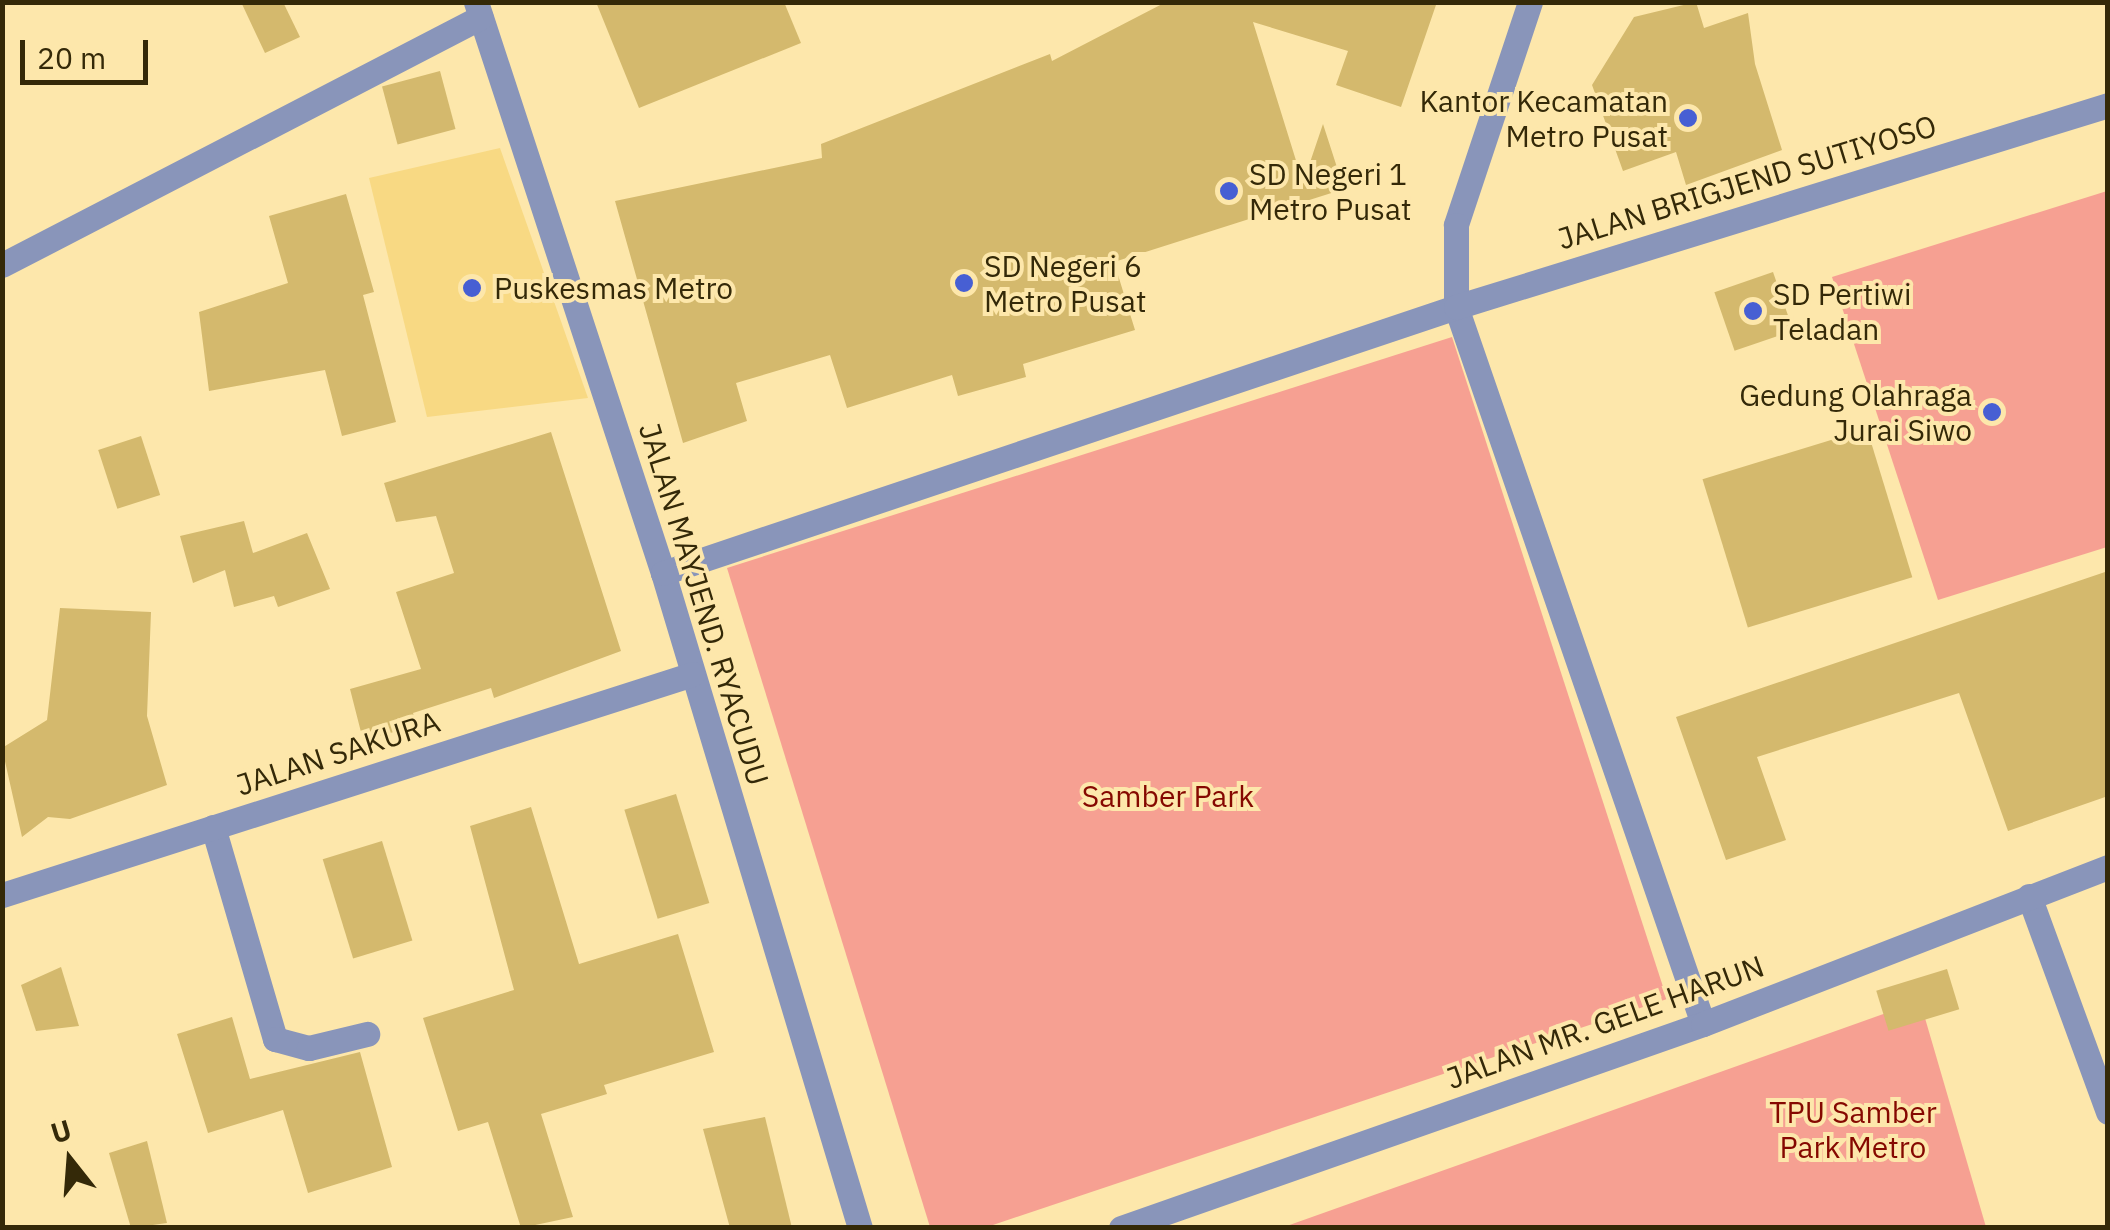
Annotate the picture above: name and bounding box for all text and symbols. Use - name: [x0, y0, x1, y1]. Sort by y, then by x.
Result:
- scale bar: [25, 20, 152, 82]
- text: 20 m: [37, 38, 106, 77]
- place label: Kantor Kecamatan Metro Pusat: [1419, 83, 1668, 154]
- street label: JALAN BRIGJEND SUTIYOSO: [1553, 107, 1941, 257]
- marker: Kantor Kecamatan Metro Pusat: [1677, 107, 1699, 129]
- place label: SD Negeri 1 Metro Pusat: [1249, 156, 1411, 226]
- marker: SD Negeri 1 Metro Pusat: [1218, 180, 1240, 202]
- place label: SD Negeri 6 Metro Pusat: [984, 248, 1146, 318]
- place label: Puskesmas Metro: [494, 270, 733, 306]
- marker: SD Negeri 6 Metro Pusat: [953, 272, 975, 294]
- marker: Puskesmas Metro: [459, 275, 485, 301]
- place label: SD Pertiwi Teladan: [1773, 276, 1911, 346]
- marker: SD Pertiwi Teladan: [1742, 300, 1764, 322]
- place label: Gedung Olahraga Jurai Siwo: [1739, 377, 1972, 448]
- marker: Gedung Olahraga Jurai Siwo: [1981, 401, 2003, 423]
- street label: JALAN MAYJEND. RYACUDU: [632, 418, 776, 790]
- street label: JALAN SAKURA: [232, 703, 444, 803]
- park label: Samber Park: [1082, 778, 1254, 814]
- street label: JALAN MR. GELE HARUN: [1441, 948, 1769, 1096]
- park label: TPU Samber Park Metro: [1769, 1094, 1937, 1164]
- north arrow: [20, 1110, 120, 1210]
- text: U: [46, 1110, 76, 1151]

